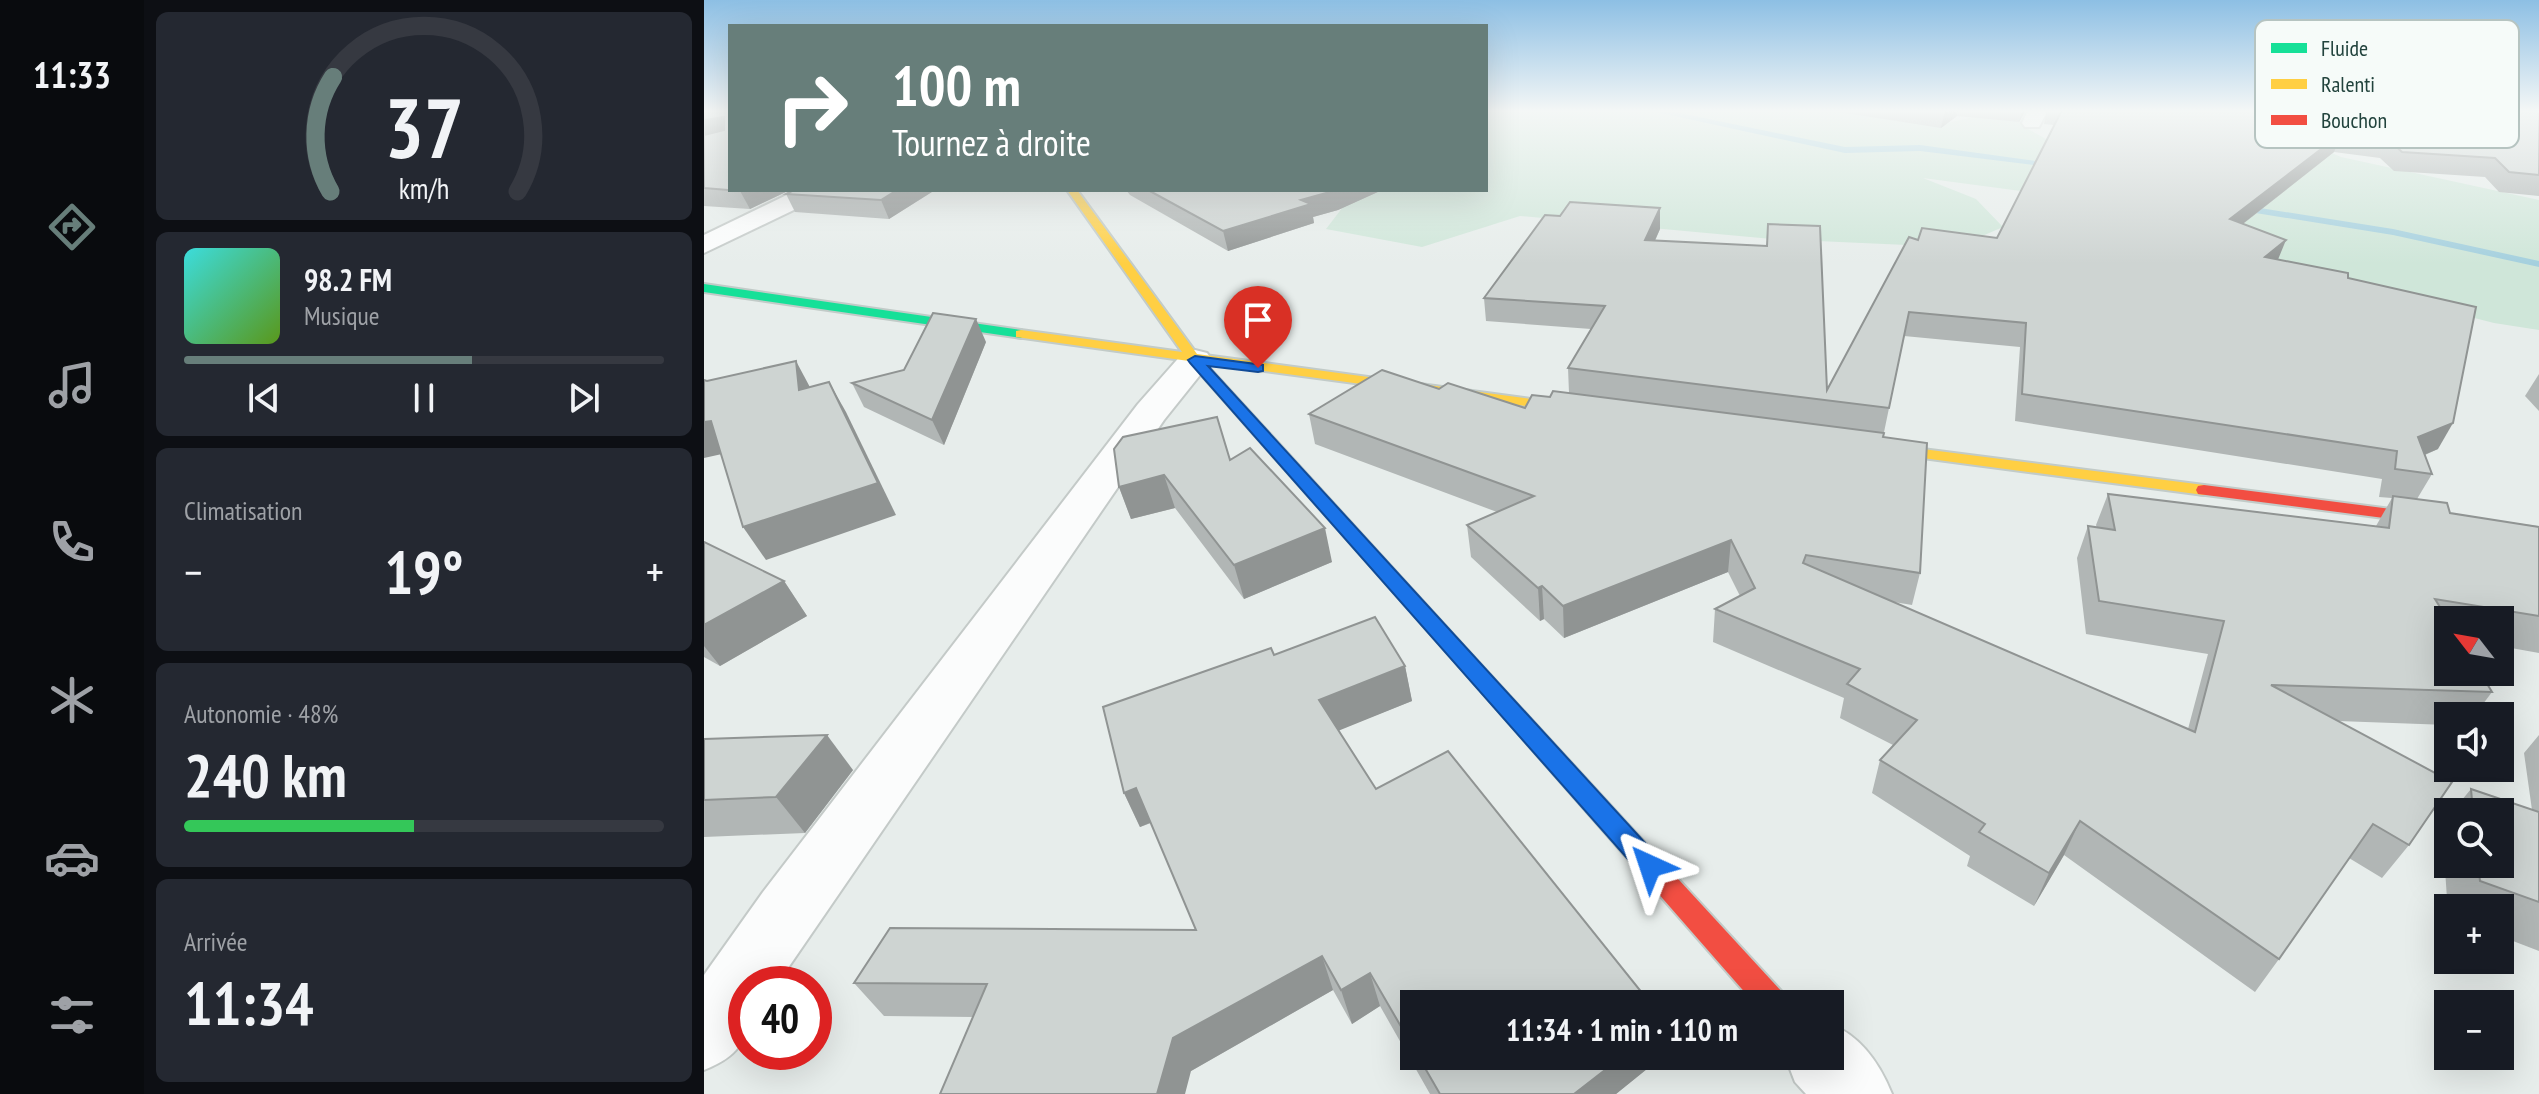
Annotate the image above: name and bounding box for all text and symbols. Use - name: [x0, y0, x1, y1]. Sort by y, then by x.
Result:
- legend: [2255, 20, 2519, 148]
- text: Fluide: [2321, 34, 2368, 62]
- text: 100 m: [892, 49, 1021, 121]
- text: 11:33: [33, 51, 111, 98]
- icon: right: [760, 56, 864, 160]
- text: Ralenti: [2321, 70, 2375, 98]
- text: 37: [384, 73, 464, 181]
- text: Bouchon: [2321, 106, 2387, 134]
- text: Tournez à droite: [892, 119, 1091, 166]
- text: km/h: [399, 170, 449, 207]
- icon: directions: [44, 199, 100, 255]
- text: 98.2 FM: [304, 260, 392, 299]
- pin: [1224, 286, 1292, 368]
- icon: arrive: [1236, 298, 1280, 342]
- text: Musique: [304, 299, 380, 332]
- icon: music: [44, 357, 100, 413]
- icon: previous: [242, 376, 286, 420]
- icon: pause: [402, 376, 446, 420]
- icon: next: [562, 376, 606, 420]
- text: Climatisation: [184, 494, 302, 527]
- icon: phone: [44, 514, 100, 570]
- text: 19°: [384, 533, 464, 611]
- text: −: [184, 543, 202, 600]
- text: +: [646, 543, 664, 600]
- north arrow: [2434, 606, 2514, 686]
- map controls: [2434, 606, 2514, 1070]
- icon: climate: [44, 672, 100, 728]
- text: Autonomie · 48%: [184, 697, 338, 730]
- button: sound: [2434, 702, 2514, 782]
- text: 240 km: [184, 736, 347, 814]
- button: search: [2434, 798, 2514, 878]
- position arrow: [1608, 824, 1692, 908]
- icon: car: [44, 830, 100, 886]
- button: +: [2434, 894, 2514, 974]
- text: Arrivée: [184, 925, 248, 958]
- text: 11:34: [184, 964, 314, 1042]
- speed limit sign: 40: [728, 966, 832, 1070]
- icon: filters: [44, 987, 100, 1043]
- button: −: [2434, 990, 2514, 1070]
- text: 11:34 · 1 min · 110 m: [1506, 1010, 1738, 1049]

